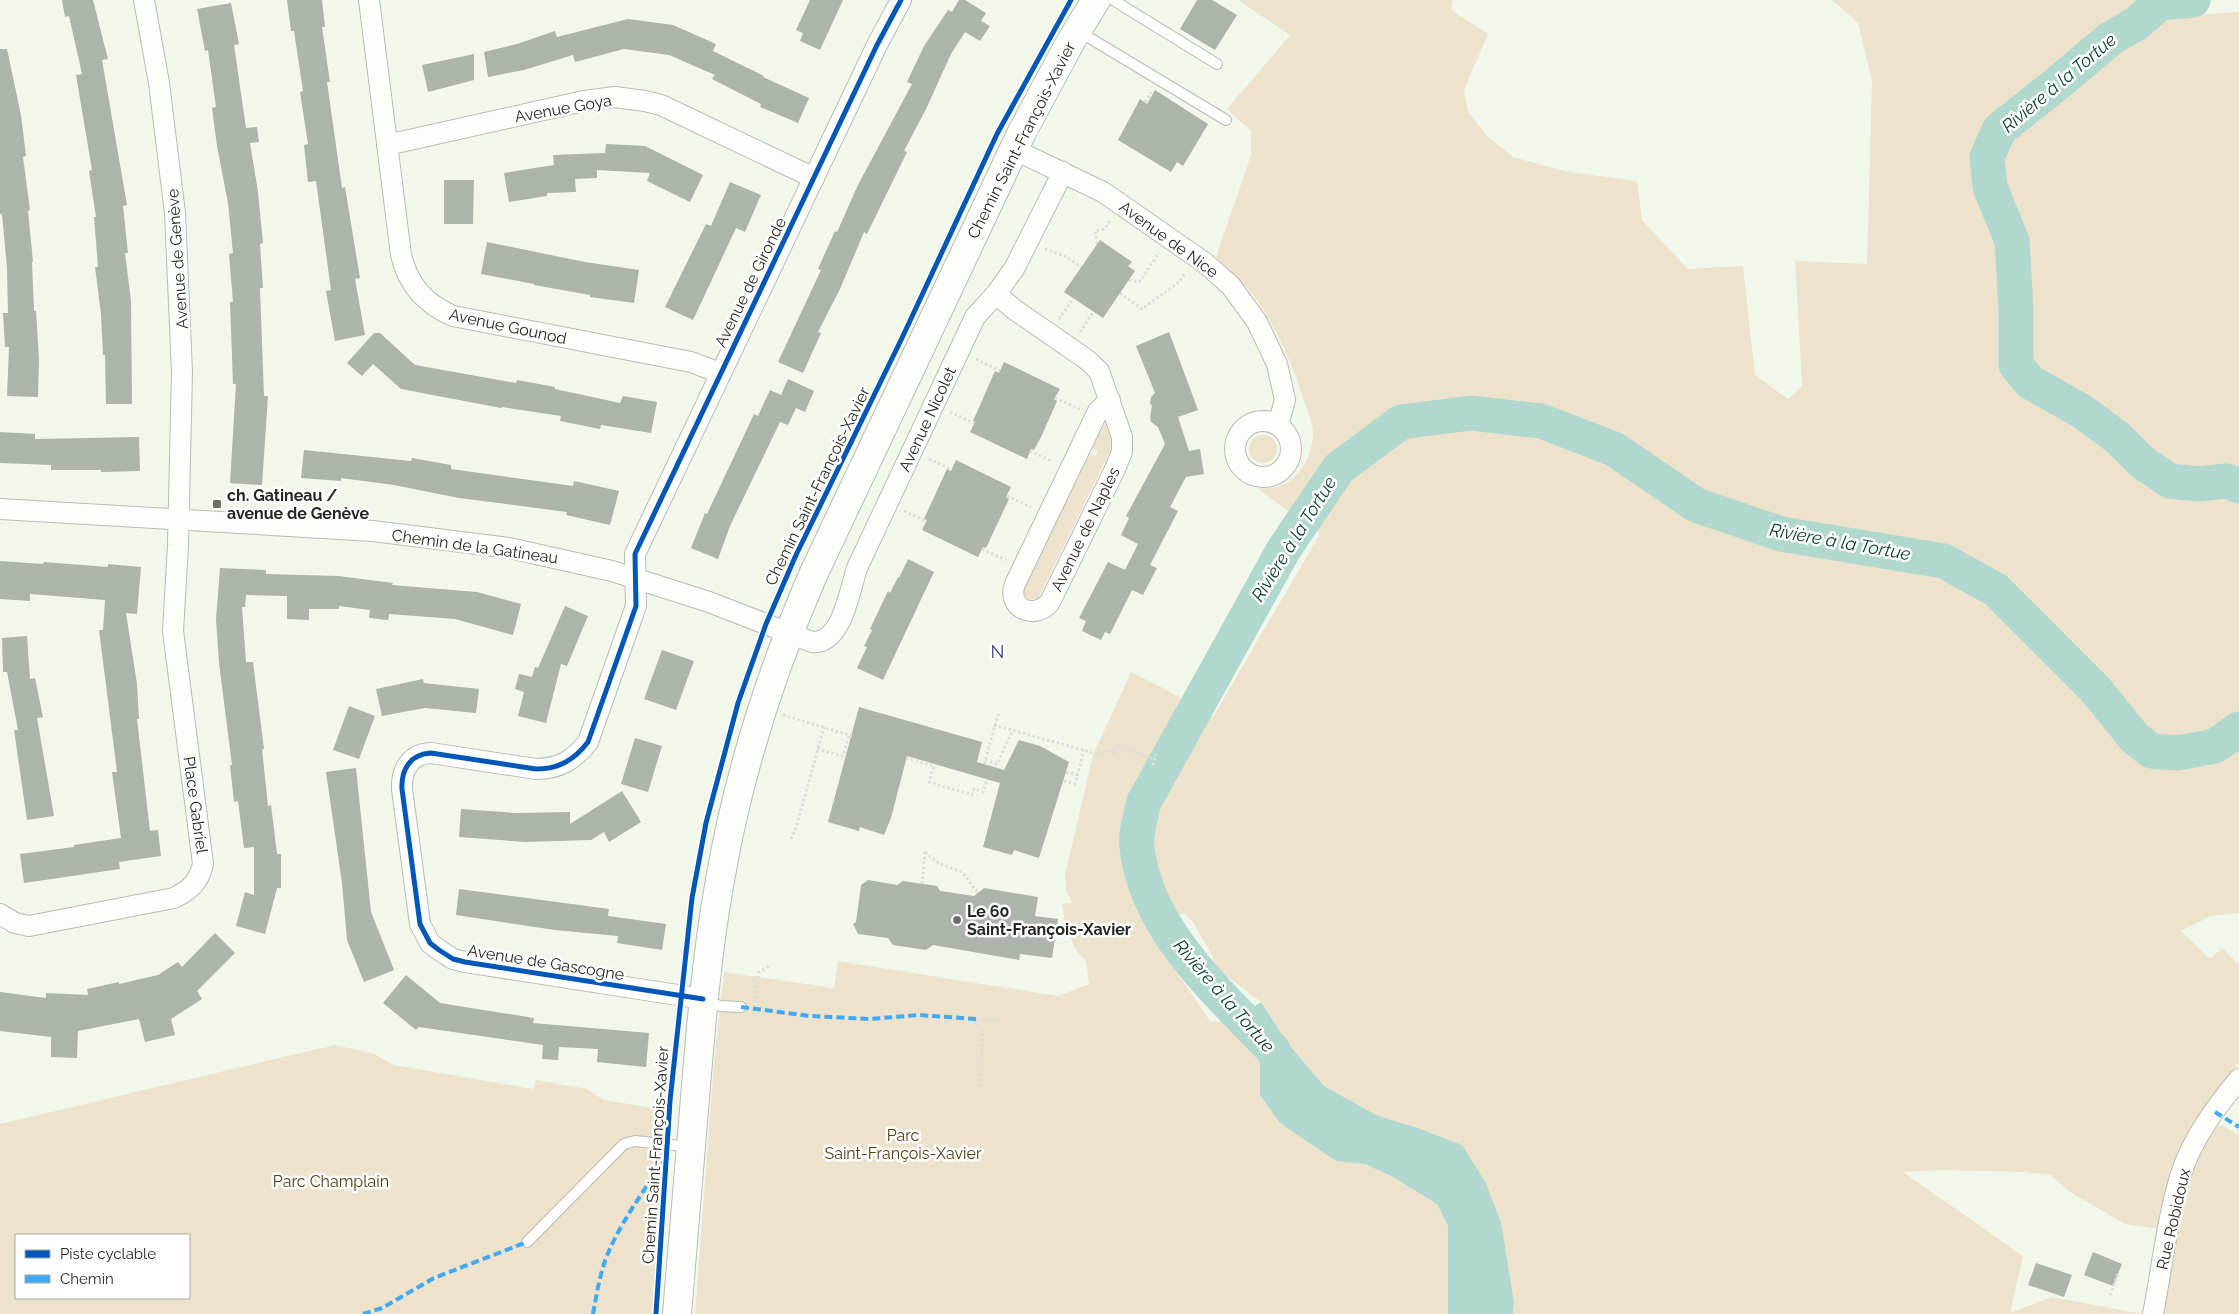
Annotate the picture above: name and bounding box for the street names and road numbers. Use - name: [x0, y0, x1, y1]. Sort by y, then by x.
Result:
- street label: Chemin Saint-François-Xavier: [963, 38, 1080, 242]
- street label: Avenue Goya: [513, 91, 613, 126]
- street label: Avenue de Genève: [163, 188, 192, 330]
- street label: Avenue de Nice: [1116, 197, 1222, 282]
- street label: Avenue de Gironde: [711, 214, 790, 350]
- street label: Avenue Gounod: [447, 305, 568, 348]
- street label: Avenue Nicolet: [895, 363, 960, 475]
- street label: Chemin Saint-François-Xavier: [761, 384, 874, 589]
- street label: Avenue de Naples: [1047, 464, 1124, 594]
- street label: Chemin de la Gatineau: [391, 525, 559, 568]
- street label: Place Gabriel: [179, 755, 212, 856]
- street label: Avenue de Gascogne: [466, 941, 626, 984]
- street label: Chemin Saint-François-Xavier: [638, 1045, 673, 1265]
- street label: Rue Robidoux: [2153, 1167, 2194, 1272]

